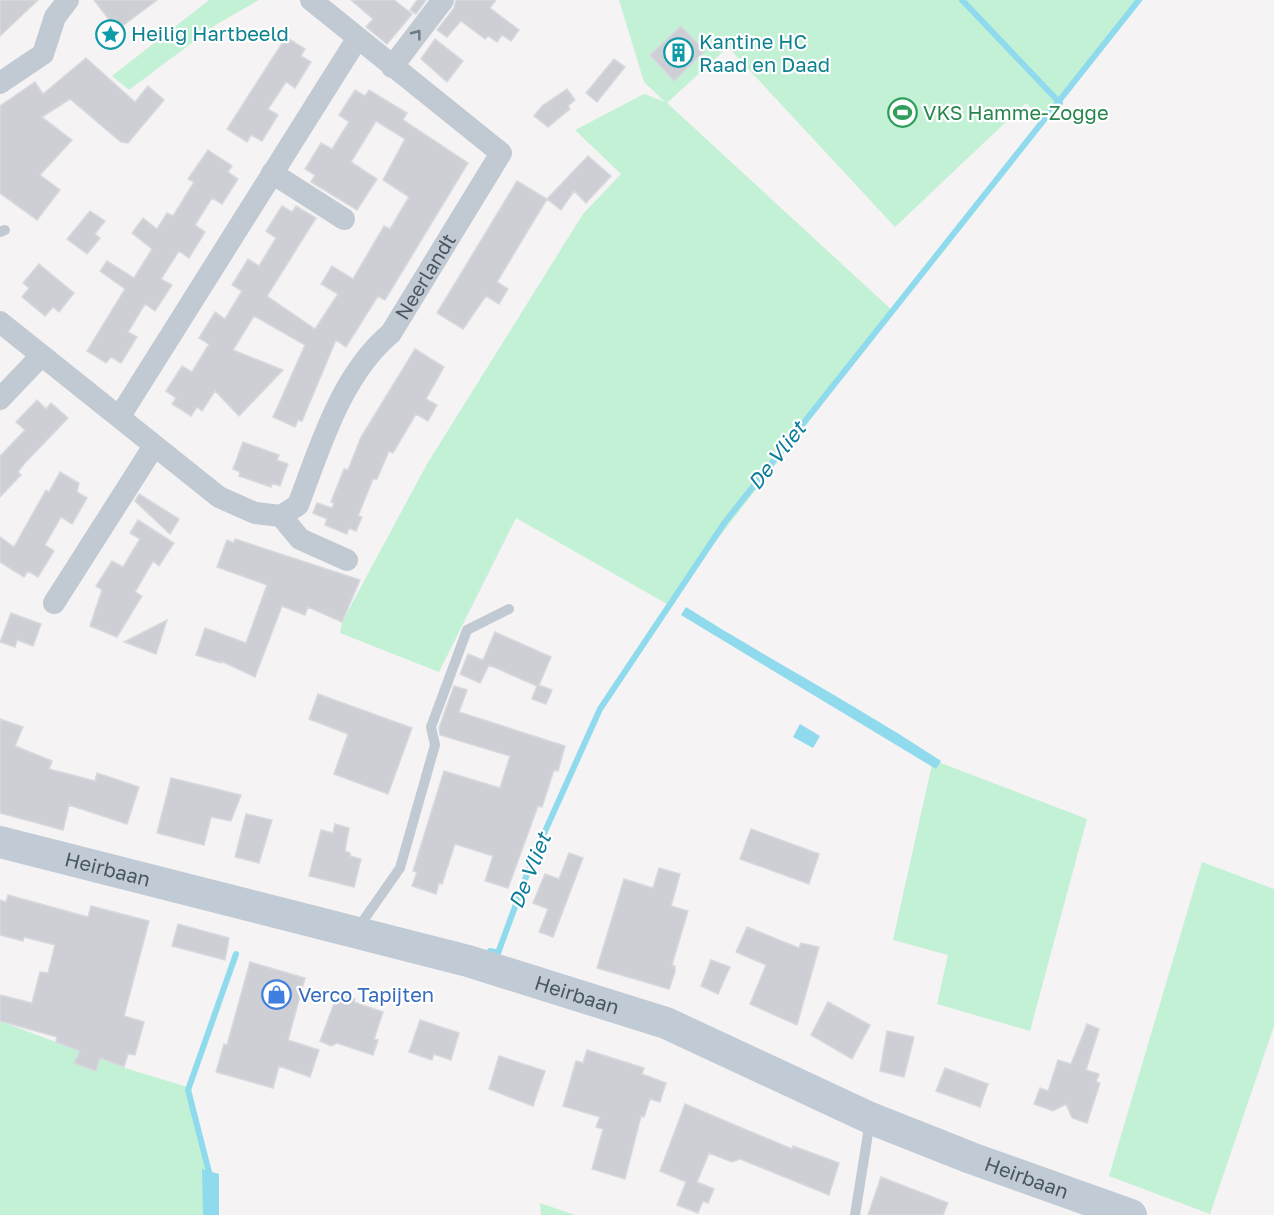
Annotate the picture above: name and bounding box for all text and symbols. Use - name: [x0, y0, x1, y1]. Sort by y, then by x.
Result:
- place icon: Heilig Hartbeeld: [94, 18, 126, 50]
- place label: Heilig Hartbeeld: [131, 21, 289, 45]
- one-way arrow: [410, 29, 421, 40]
- place label: Kantine HC Raad en Daad: [699, 29, 830, 76]
- building icon: Kantine HC Raad en Daad: [662, 37, 694, 69]
- sports icon: VKS Hamme-Zogge: [886, 97, 918, 129]
- place label: VKS Hamme-Zogge: [923, 100, 1109, 124]
- street label: Neerlandt: [389, 229, 460, 324]
- water label: De Vliet: [742, 414, 812, 495]
- water label: De Vliet: [502, 827, 557, 912]
- street label: Heirbaan: [63, 846, 153, 891]
- street label: Heirbaan: [532, 970, 622, 1019]
- shop icon: Verco Tapijten: [261, 979, 293, 1011]
- place label: Verco Tapijten: [298, 982, 434, 1006]
- street label: Heirbaan: [982, 1151, 1072, 1203]

